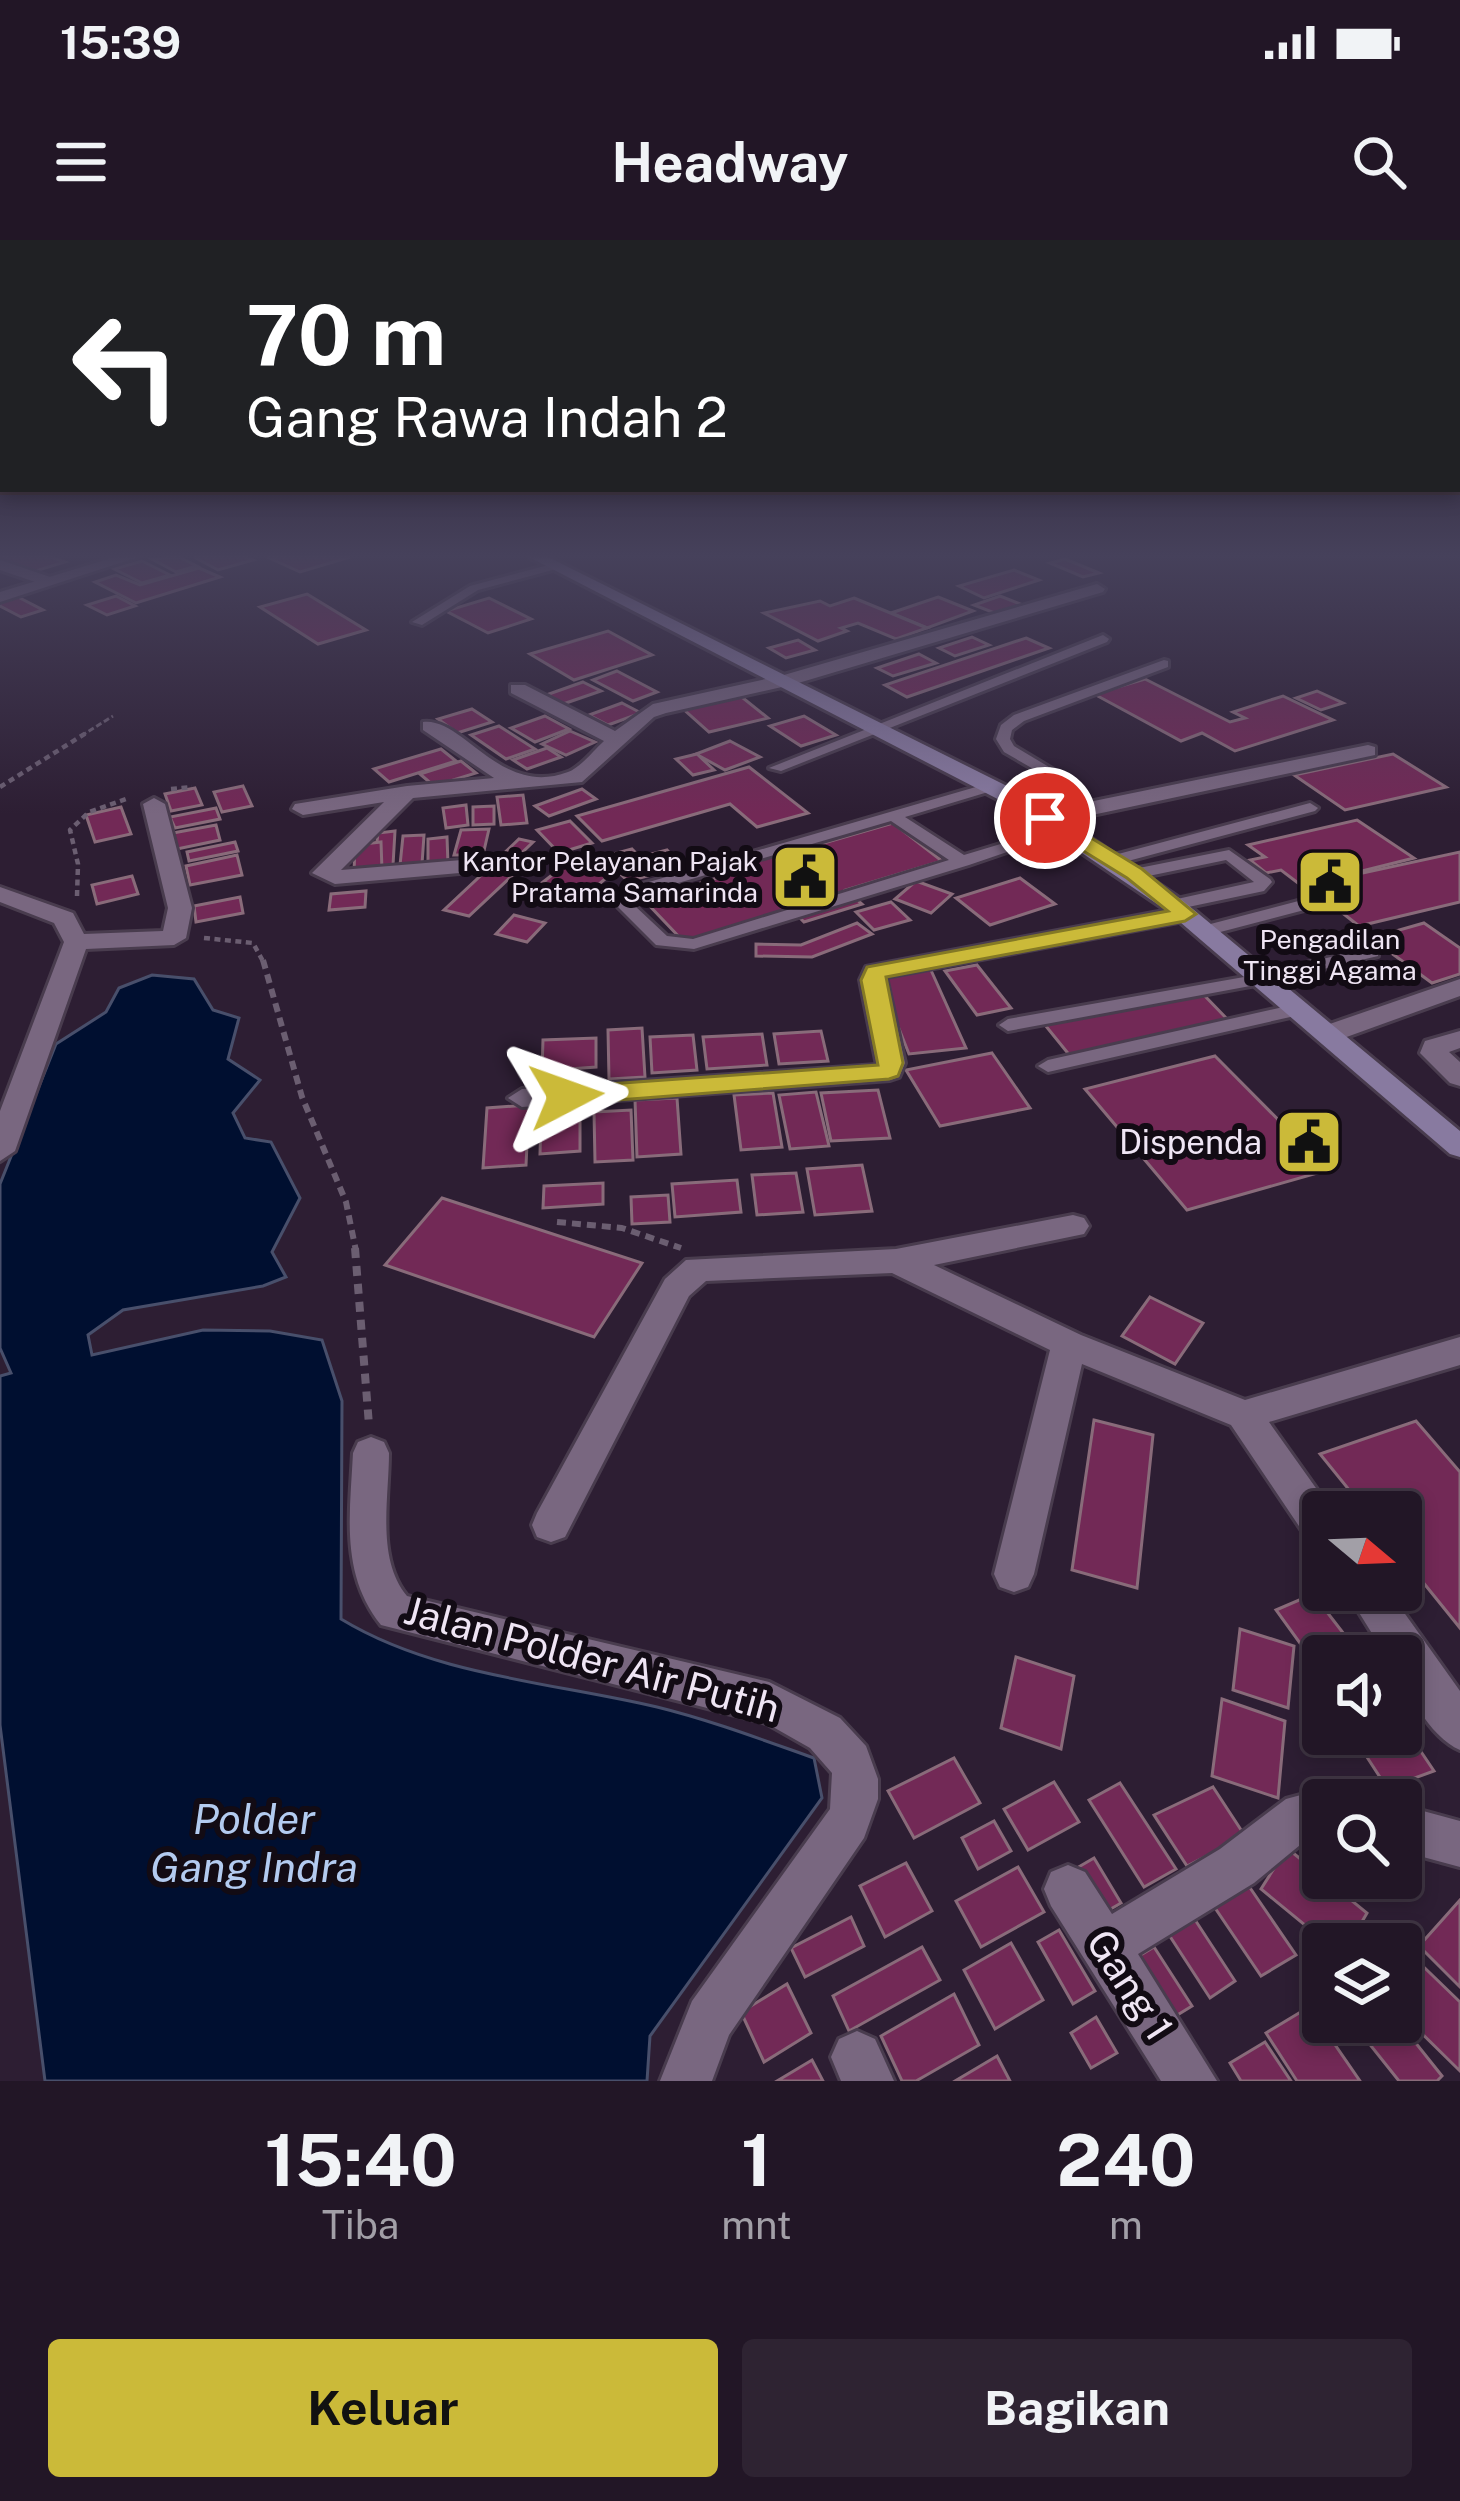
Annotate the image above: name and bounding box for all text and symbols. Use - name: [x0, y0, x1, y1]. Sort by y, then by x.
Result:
- text: 15:39: [60, 16, 181, 69]
- icon: menu: [48, 129, 114, 195]
- icon: search: [1346, 129, 1412, 195]
- text: Headway: [612, 131, 848, 194]
- text: 70 m: [246, 285, 446, 384]
- icon: left: [48, 288, 204, 444]
- text: Gang Rawa Indah 2: [246, 386, 728, 449]
- pin: [994, 767, 1096, 869]
- icon: arrive: [1012, 785, 1078, 851]
- public building icon: Kantor Pelayanan Pajak Pratama Samarinda: [770, 842, 840, 912]
- place label: Kantor Pelayanan Pajak Pratama Samarinda: [462, 845, 758, 908]
- public building icon: Pengadilan Tinggi Agama: [1295, 847, 1365, 917]
- place label: Pengadilan Tinggi Agama: [1243, 923, 1417, 986]
- position arrow: [503, 1033, 629, 1159]
- public building icon: Dispenda: [1274, 1107, 1344, 1177]
- place label: Dispenda: [1119, 1123, 1262, 1161]
- north arrow: [1302, 1491, 1422, 1611]
- map controls: [1302, 1491, 1422, 2043]
- street label: Jalan Polder Air Putih: [399, 1587, 785, 1731]
- button: sound: [1302, 1635, 1422, 1755]
- button: search: [1302, 1779, 1422, 1899]
- water label: Polder Gang Indra: [150, 1794, 358, 1891]
- street label: Gang 1: [1077, 1921, 1183, 2049]
- button: layers: [1302, 1923, 1422, 2043]
- text: 15:40: [264, 2118, 457, 2202]
- text: 1: [741, 2118, 772, 2202]
- text: 240: [1056, 2118, 1196, 2202]
- text: Tiba: [322, 2202, 399, 2248]
- text: mnt: [721, 2202, 792, 2248]
- text: m: [1109, 2202, 1143, 2248]
- button: Keluar: [48, 2339, 718, 2477]
- button: Bagikan: [742, 2339, 1412, 2477]

